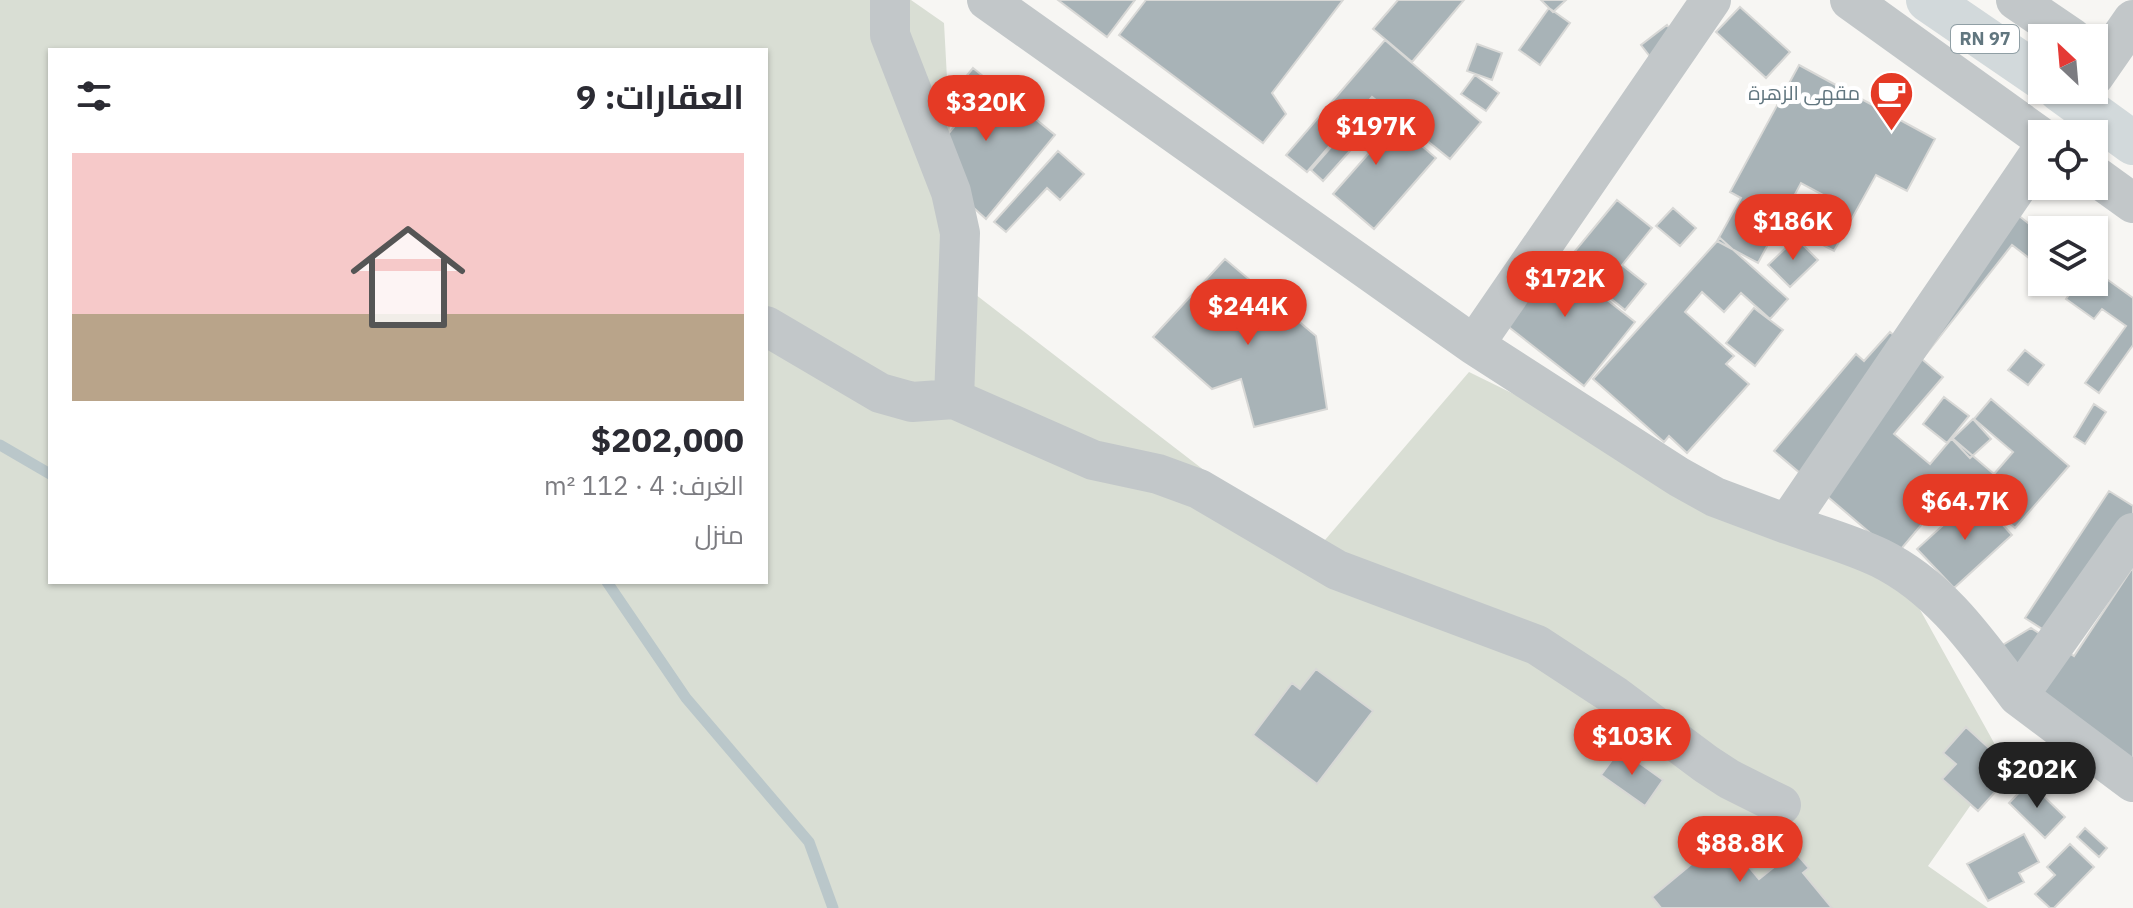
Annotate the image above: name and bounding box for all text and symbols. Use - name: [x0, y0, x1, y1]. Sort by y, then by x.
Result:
- north arrow: [2028, 24, 2108, 104]
- map controls: [2028, 24, 2108, 296]
- road number: RN 97: [1951, 25, 2019, 53]
- cafe icon: مقهى الزهرة: [1867, 69, 1915, 132]
- icon: filters: [72, 74, 116, 118]
- text: العقارات: 9: [576, 74, 744, 118]
- pin: $320K: [930, 75, 1042, 143]
- place label: مقهى الزهرة: [1748, 79, 1860, 106]
- text: $320K: [946, 84, 1026, 118]
- pin: $197K: [1320, 99, 1432, 167]
- text: $197K: [1336, 108, 1416, 142]
- button: locate: [2028, 120, 2108, 200]
- pin: $186K: [1737, 194, 1849, 262]
- text: $186K: [1753, 203, 1833, 237]
- icon: home: [336, 205, 480, 349]
- button: layers: [2028, 216, 2108, 296]
- pin: $172K: [1509, 251, 1621, 319]
- text: $172K: [1525, 260, 1605, 294]
- pin: $244K: [1192, 279, 1304, 347]
- text: $244K: [1208, 288, 1288, 322]
- text: $202,000: [591, 417, 744, 461]
- text: الغرف: 4 · 112 m²: [544, 468, 744, 502]
- pin: $64.7K: [1900, 474, 2030, 542]
- text: $64.7K: [1921, 483, 2009, 517]
- text: منزل: [695, 517, 744, 551]
- pin: $103K: [1576, 709, 1688, 777]
- text: $103K: [1592, 718, 1672, 752]
- pin: $202K: [1981, 742, 2093, 810]
- text: $202K: [1997, 751, 2077, 785]
- pin: $88.8K: [1675, 816, 1805, 884]
- text: $88.8K: [1696, 825, 1784, 859]

